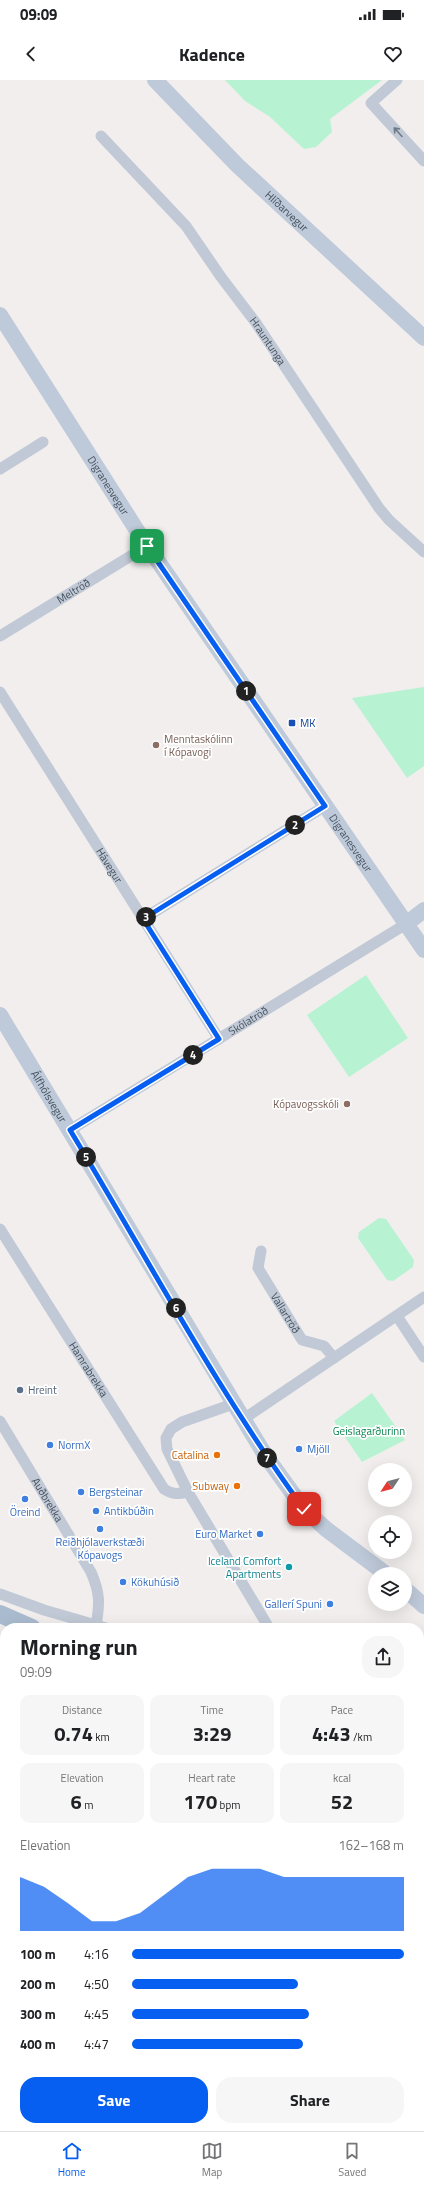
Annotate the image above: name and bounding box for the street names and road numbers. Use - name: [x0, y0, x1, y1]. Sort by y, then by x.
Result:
- street label: Hlíðarvegur: [262, 187, 312, 235]
- street label: Hrauntunga: [246, 313, 290, 369]
- street label: Digranesvegur: [84, 453, 133, 518]
- street label: Meltröð: [54, 575, 93, 608]
- street label: Digranesvegur: [325, 811, 376, 875]
- street label: Hávegur: [92, 845, 127, 886]
- street label: Skólatröð: [225, 1002, 271, 1039]
- street label: Álfhólsvegur: [27, 1067, 71, 1126]
- street label: Vallartröð: [267, 1289, 304, 1337]
- street label: Hamrabrekka: [65, 1339, 112, 1401]
- street label: Auðbrekka: [28, 1474, 67, 1526]

